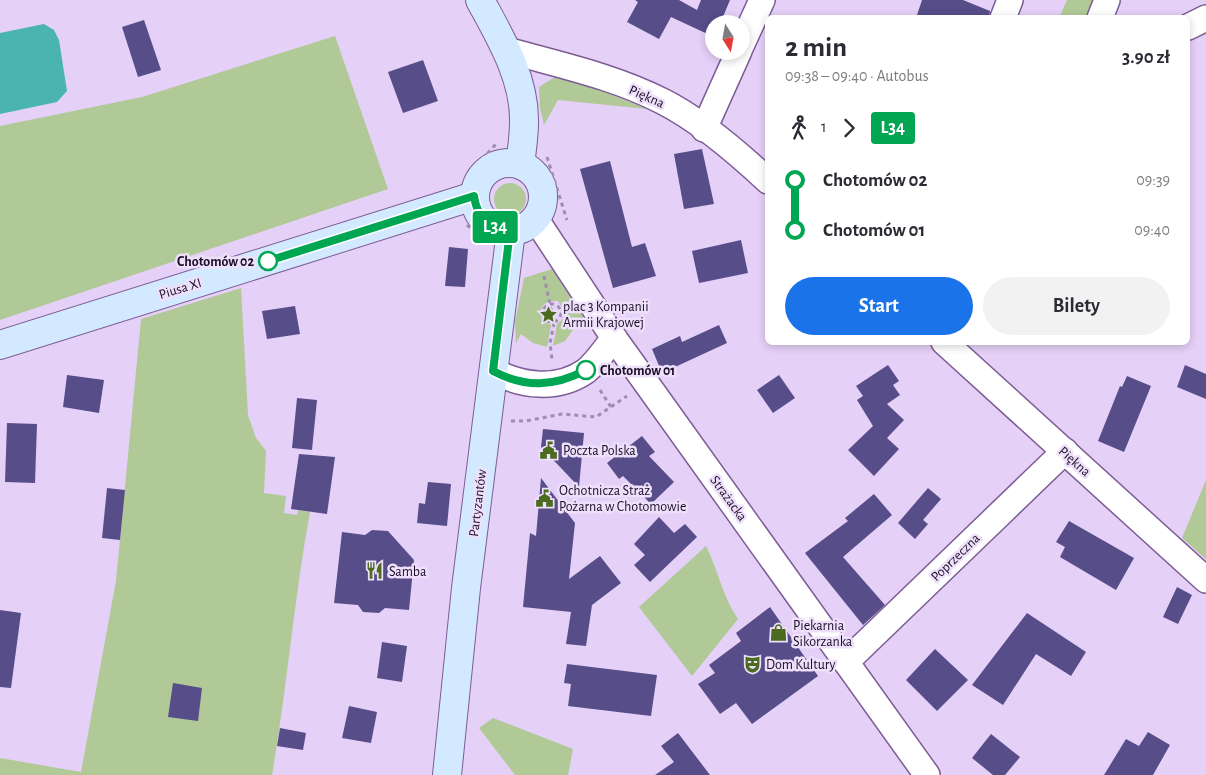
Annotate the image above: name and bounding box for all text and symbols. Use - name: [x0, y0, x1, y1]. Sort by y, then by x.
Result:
- north arrow: [705, 15, 750, 60]
- map controls: [705, 15, 750, 60]
- text: 2 min: [785, 34, 847, 62]
- text: 3.90 zł: [1122, 48, 1170, 67]
- text: 09:38 – 09:40 · Autobus: [785, 68, 929, 84]
- street label: Piękna: [627, 83, 667, 111]
- icon: walk: [785, 114, 813, 142]
- icon: forward: [835, 114, 863, 142]
- text: 1: [821, 119, 827, 135]
- text: L34: [881, 119, 905, 137]
- text: Chotomów 02: [823, 171, 927, 190]
- text: 09:39: [1136, 172, 1170, 188]
- line badge: L34: [466, 211, 524, 243]
- text: L34: [483, 218, 507, 236]
- text: Chotomów 01: [823, 221, 925, 240]
- text: 09:40: [1134, 222, 1170, 238]
- marker: Chotomów 02: [258, 251, 278, 271]
- place label: Chotomów 02: [177, 255, 254, 269]
- street label: Piusa XI: [157, 276, 203, 302]
- button: Start: [785, 277, 973, 335]
- button: Bilety: [983, 277, 1170, 335]
- place label: plac 3 Kompanii Armii Krajowej: [563, 300, 649, 330]
- place icon: plac 3 Kompanii Armii Krajowej: [539, 304, 559, 324]
- marker: Chotomów 01: [576, 360, 596, 380]
- place label: Chotomów 01: [600, 364, 675, 378]
- public building icon: Poczta Polska: [539, 440, 559, 460]
- place label: Poczta Polska: [563, 444, 636, 458]
- street label: Piękna: [1056, 444, 1093, 480]
- street label: Partyzantów: [467, 468, 489, 538]
- street label: Strażacka: [707, 473, 749, 524]
- place label: Ochotnicza Straż Pożarna w Chotomowie: [559, 484, 686, 514]
- public building icon: Ochotnicza Straż Pożarna w Chotomowie: [535, 488, 555, 508]
- street label: Poprzeczna: [929, 531, 983, 584]
- restaurant icon: Samba: [365, 561, 385, 581]
- place label: Samba: [389, 565, 427, 579]
- place label: Piekarnia Sikorzanka: [793, 619, 853, 649]
- shop icon: Piekarnia Sikorzanka: [769, 623, 789, 643]
- theatre icon: Dom Kultury: [742, 654, 762, 674]
- place label: Dom Kultury: [766, 658, 835, 672]

